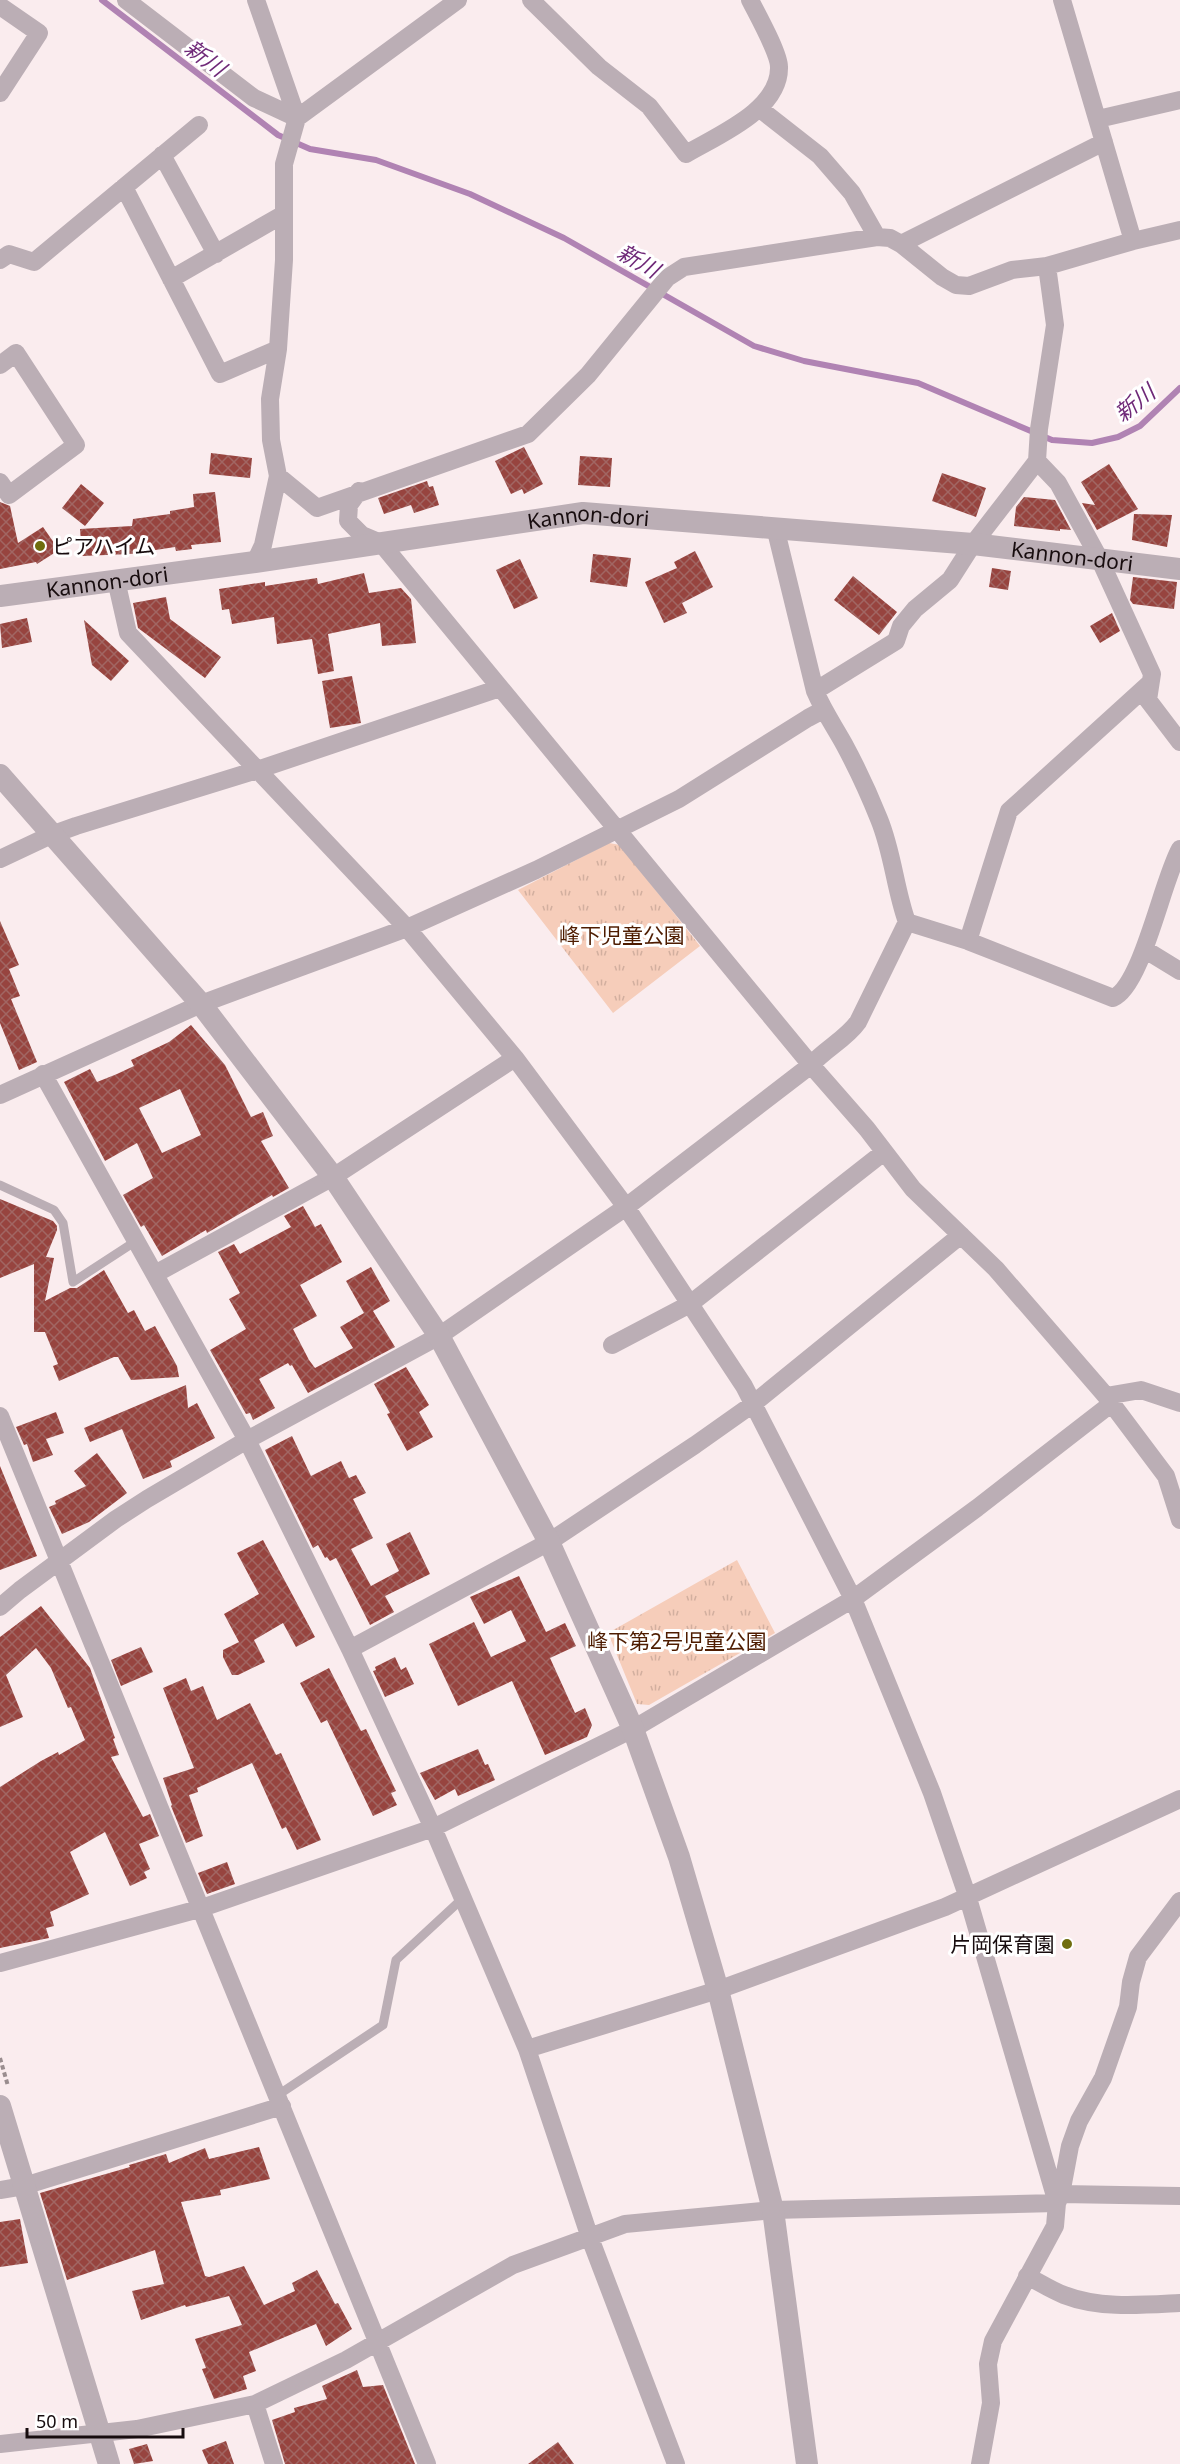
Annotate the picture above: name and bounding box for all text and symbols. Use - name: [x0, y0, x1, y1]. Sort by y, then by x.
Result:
- water label: 新川: [179, 32, 234, 83]
- water label: 新川: [612, 236, 667, 285]
- water label: 新川: [1107, 375, 1162, 427]
- street label: Kannon-dori: [525, 499, 650, 535]
- place label: ピアハイム: [52, 532, 155, 560]
- street label: Kannon-dori: [1009, 535, 1135, 577]
- marker: ピアハイム: [33, 539, 47, 553]
- street label: Kannon-dori: [44, 560, 170, 604]
- park label: 峰下児童公園: [559, 921, 685, 949]
- park label: 峰下第2号児童公園: [587, 1627, 767, 1655]
- place label: 片岡保育園: [950, 1930, 1055, 1958]
- marker: 片岡保育園: [1060, 1937, 1074, 1951]
- scale bar: [27, 2401, 183, 2439]
- text: 50 m: [36, 2409, 78, 2433]

